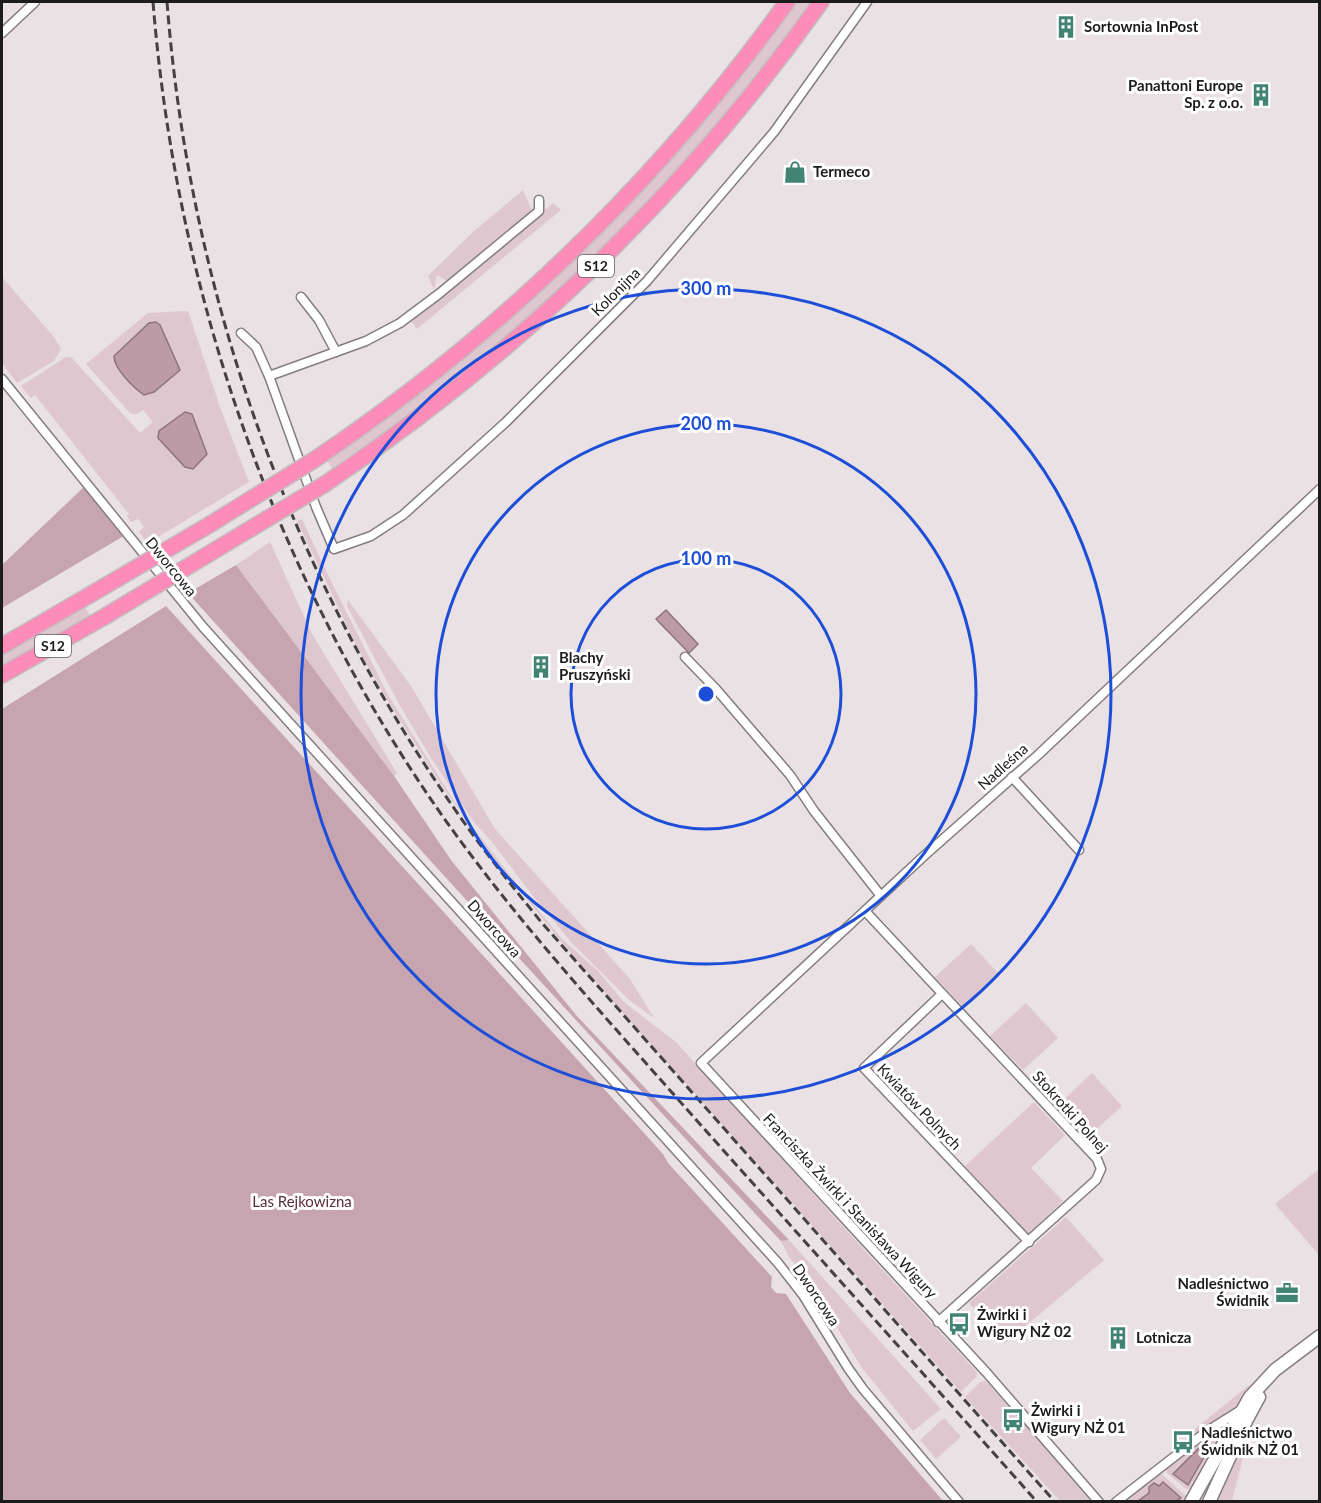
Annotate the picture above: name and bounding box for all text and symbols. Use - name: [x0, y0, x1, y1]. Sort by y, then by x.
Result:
- building icon: Sortownia InPost: [1053, 14, 1079, 40]
- place label: Sortownia InPost: [1084, 17, 1199, 35]
- place label: Panattoni Europe Sp. z o.o.: [1128, 76, 1243, 111]
- building icon: Panattoni Europe Sp. z o.o.: [1248, 82, 1274, 108]
- shop icon: Termeco: [782, 159, 808, 185]
- place label: Termeco: [813, 162, 870, 180]
- road number: S12: [578, 255, 614, 277]
- street label: Kolonijna: [587, 263, 643, 319]
- text: 300 m: [681, 277, 731, 299]
- text: 200 m: [681, 412, 731, 434]
- street label: Dworcowa: [142, 533, 201, 600]
- text: 100 m: [681, 547, 731, 569]
- road number: S12: [35, 635, 71, 657]
- place label: Blachy Pruszyński: [559, 648, 631, 683]
- building icon: Blachy Pruszyński: [528, 654, 554, 680]
- centre of rings: [696, 684, 716, 704]
- street label: Nadleśna: [974, 739, 1031, 793]
- street label: Dworcowa: [464, 896, 525, 961]
- street label: Kwiatów Polnych: [874, 1059, 965, 1153]
- street label: Stokrotki Polnej: [1029, 1067, 1112, 1156]
- street label: Franciszka Żwirki i Stanisława Wigury: [760, 1109, 941, 1302]
- park label: Las Rejkowizna: [252, 1192, 352, 1210]
- street label: Dworcowa: [789, 1260, 844, 1329]
- place label: Nadleśnictwo Świdnik: [1178, 1274, 1270, 1309]
- office icon: Nadleśnictwo Świdnik: [1274, 1280, 1300, 1306]
- place label: Żwirki i Wigury NŻ 02: [977, 1305, 1072, 1340]
- bus stop icon: Żwirki i Wigury NŻ 02: [946, 1311, 972, 1337]
- building icon: Lotnicza: [1105, 1325, 1131, 1351]
- place label: Lotnicza: [1136, 1328, 1191, 1346]
- place label: Żwirki i Wigury NŻ 01: [1031, 1401, 1125, 1436]
- bus stop icon: Żwirki i Wigury NŻ 01: [1000, 1407, 1026, 1433]
- place label: Nadleśnictwo Świdnik NŻ 01: [1201, 1423, 1299, 1458]
- bus stop icon: Nadleśnictwo Świdnik NŻ 01: [1170, 1429, 1196, 1455]

